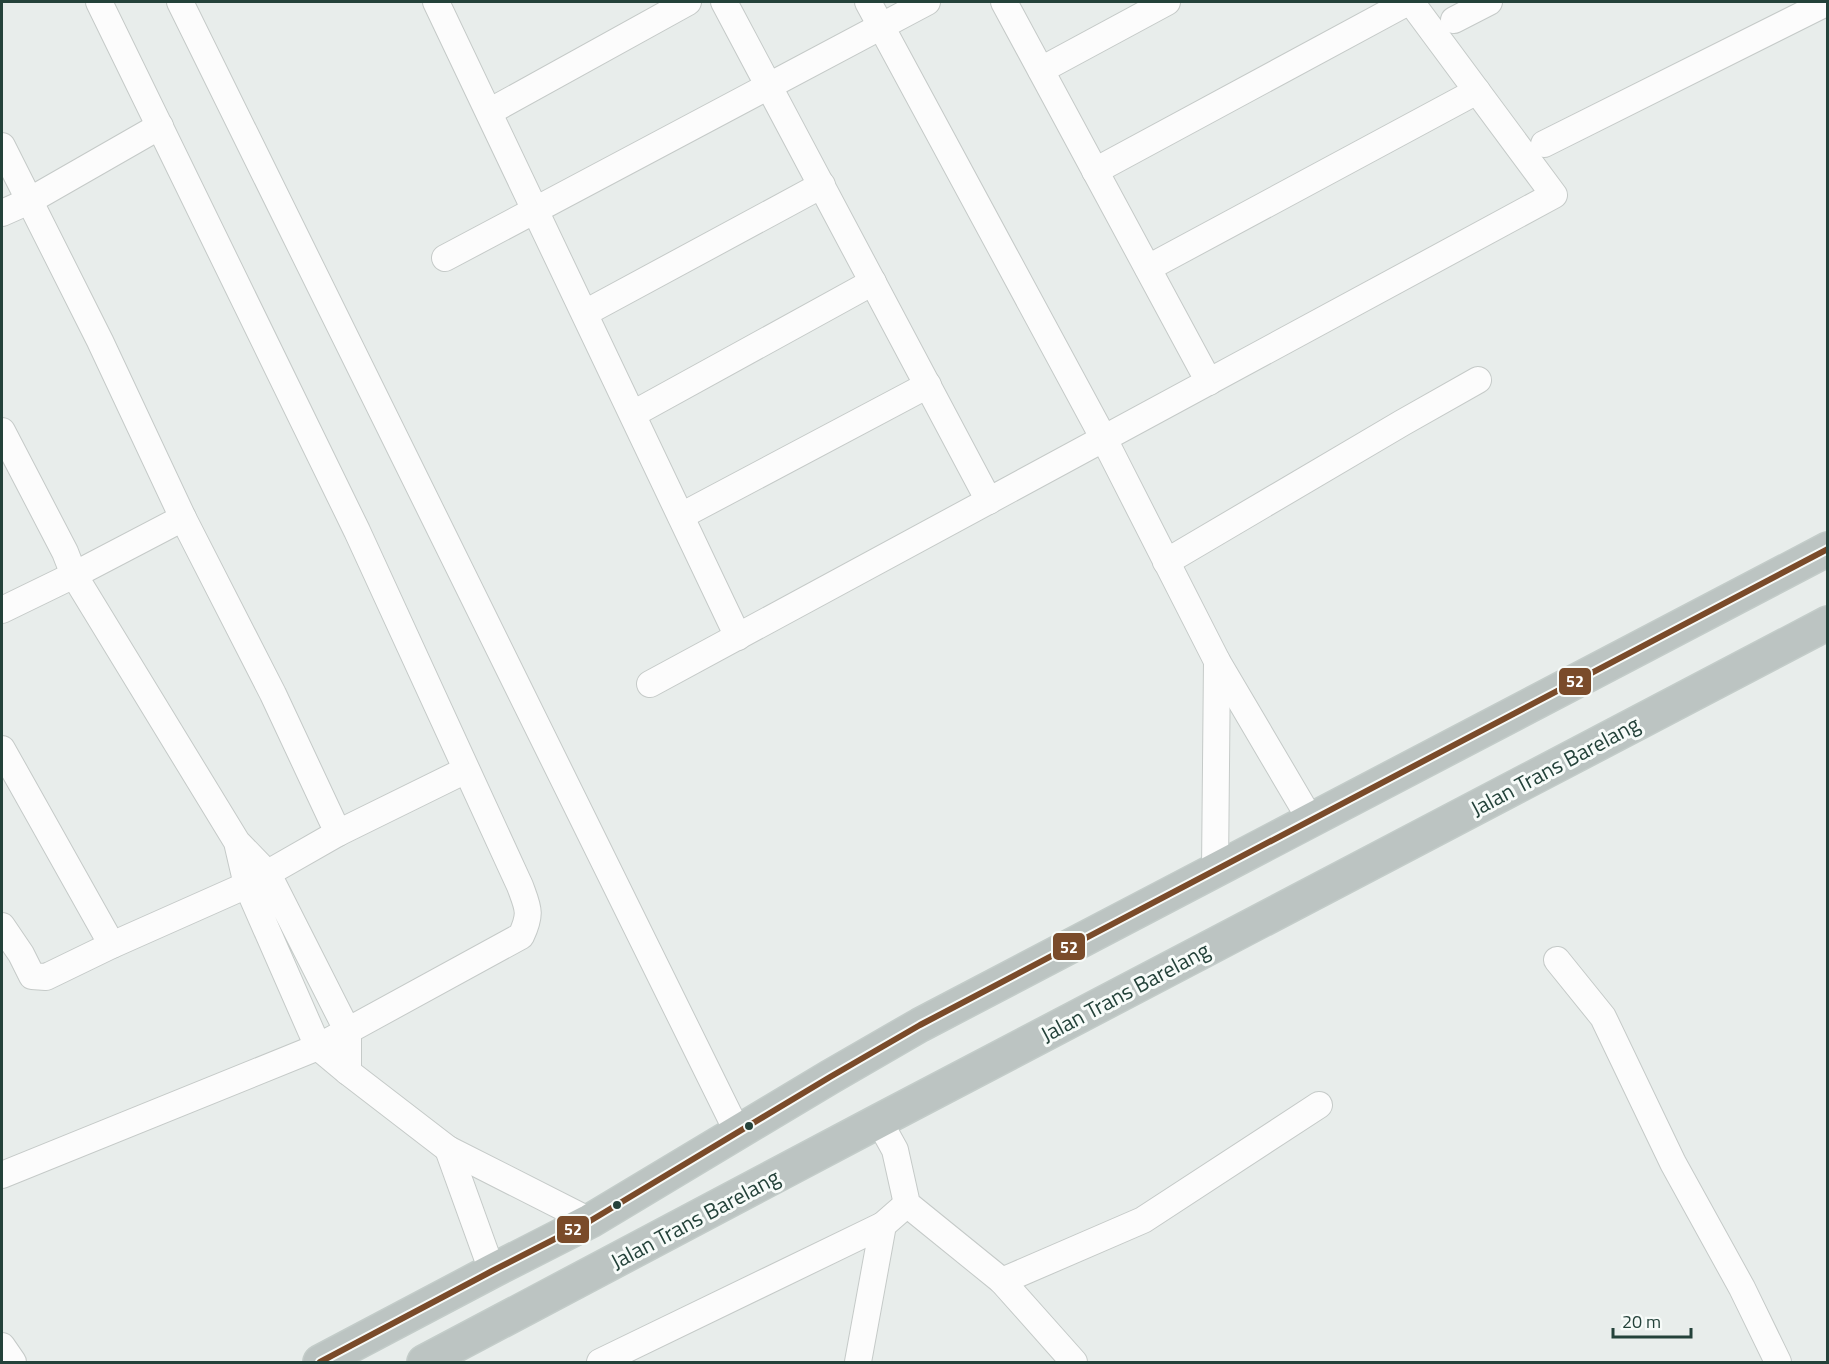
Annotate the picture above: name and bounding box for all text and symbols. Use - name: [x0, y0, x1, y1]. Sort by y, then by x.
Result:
- line badge: 52: [1558, 667, 1592, 696]
- text: 52: [1566, 669, 1584, 693]
- street label: Jalan Trans Barelang: [1464, 707, 1646, 825]
- line badge: 52: [1052, 932, 1086, 961]
- street label: Jalan Trans Barelang: [1034, 933, 1216, 1051]
- text: 52: [1060, 935, 1078, 959]
- unlabelled marker: [743, 1120, 755, 1132]
- street label: Jalan Trans Barelang: [604, 1160, 786, 1278]
- unlabelled marker: [611, 1199, 623, 1211]
- line badge: 52: [556, 1215, 590, 1244]
- text: 52: [564, 1217, 582, 1241]
- scale bar: [1613, 1301, 1691, 1339]
- text: 20 m: [1622, 1308, 1661, 1335]

